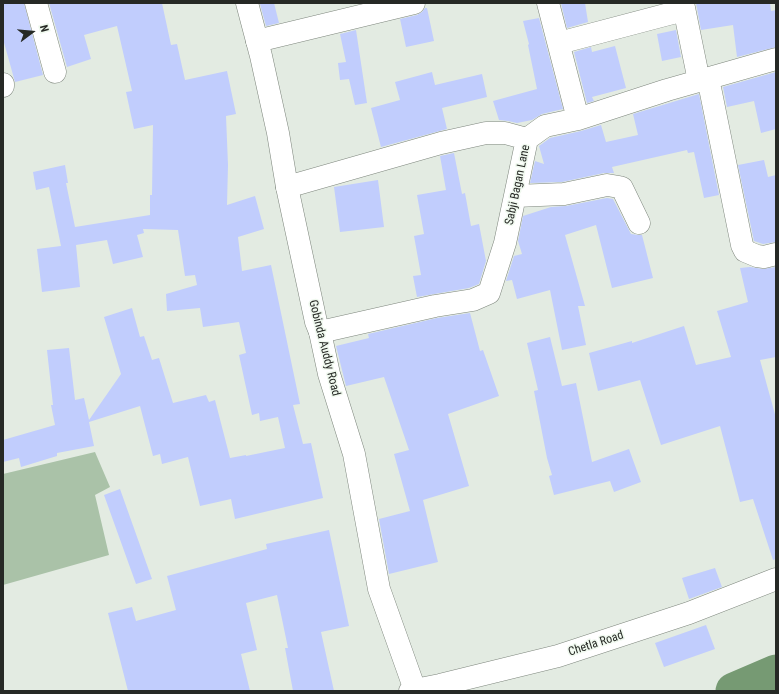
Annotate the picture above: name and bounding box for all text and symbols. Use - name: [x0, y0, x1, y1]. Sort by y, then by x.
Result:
- north arrow: [12, 12, 52, 52]
- text: N: [37, 24, 51, 34]
- street label: Sabji Bagan Lane: [502, 144, 534, 226]
- street label: Gobinda Auddy Road: [305, 298, 343, 398]
- street label: Chetla Road: [567, 628, 625, 660]

